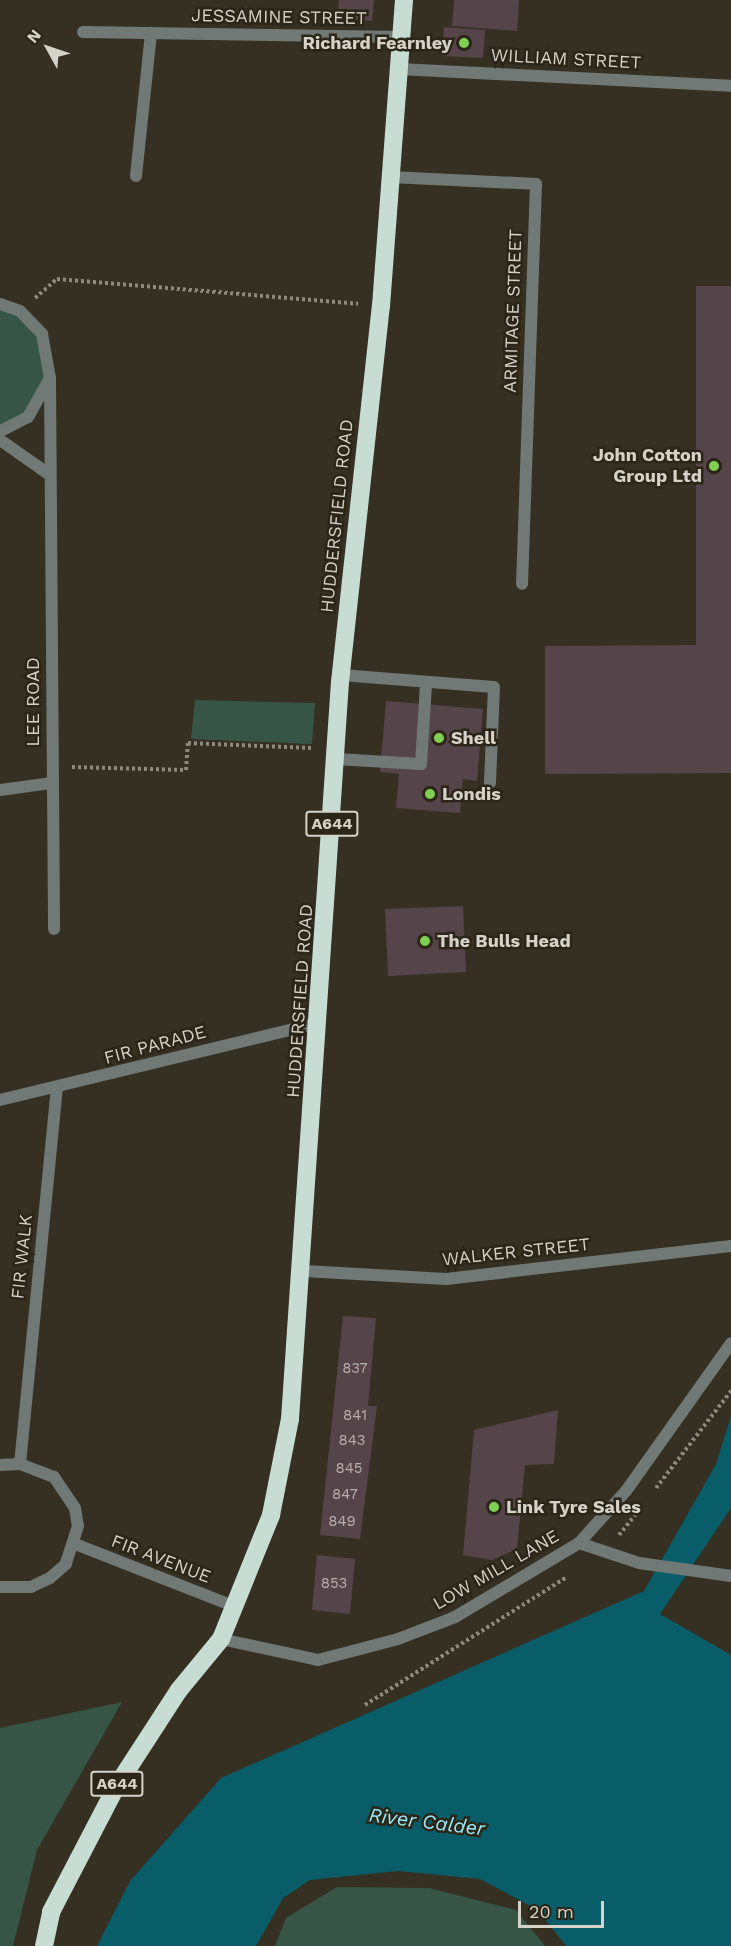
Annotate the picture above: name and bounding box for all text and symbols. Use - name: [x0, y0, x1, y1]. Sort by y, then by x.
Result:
- street label: JESSAMINE STREET: [191, 5, 367, 29]
- north arrow: [18, 18, 78, 78]
- text: N: [23, 25, 45, 47]
- place label: Richard Fearnley: [303, 32, 452, 54]
- marker: Richard Fearnley: [457, 36, 471, 50]
- street label: WILLIAM STREET: [490, 44, 642, 74]
- street label: ARMITAGE STREET: [499, 229, 527, 393]
- street label: HUDDERSFIELD ROAD: [316, 418, 358, 614]
- place label: John Cotton Group Ltd: [593, 445, 702, 488]
- marker: John Cotton Group Ltd: [707, 459, 721, 473]
- street label: LEE ROAD: [22, 657, 44, 747]
- place label: Shell: [451, 727, 496, 749]
- marker: Shell: [432, 731, 446, 745]
- place label: Londis: [442, 783, 501, 805]
- marker: Londis: [423, 787, 437, 801]
- road number: A644: [305, 811, 359, 837]
- street label: HUDDERSFIELD ROAD: [282, 903, 318, 1099]
- place label: The Bulls Head: [437, 930, 571, 952]
- marker: The Bulls Head: [418, 934, 432, 948]
- street label: FIR PARADE: [102, 1021, 208, 1069]
- street label: FIR WALK: [7, 1213, 37, 1301]
- street label: WALKER STREET: [441, 1234, 591, 1270]
- house number: 837: [342, 1360, 368, 1378]
- house number: 841: [343, 1407, 367, 1425]
- house number: 843: [338, 1432, 366, 1450]
- house number: 845: [335, 1460, 363, 1478]
- house number: 847: [332, 1486, 358, 1504]
- place label: Link Tyre Sales: [506, 1496, 641, 1518]
- marker: Link Tyre Sales: [487, 1500, 501, 1514]
- house number: 849: [328, 1513, 356, 1531]
- street label: LOW MILL LANE: [429, 1525, 563, 1615]
- street label: FIR AVENUE: [108, 1530, 214, 1588]
- house number: 853: [321, 1575, 347, 1593]
- road number: A644: [90, 1771, 144, 1797]
- water label: River Calder: [367, 1803, 487, 1841]
- scale bar: [521, 1889, 606, 1927]
- text: 20 m: [529, 1901, 574, 1922]

